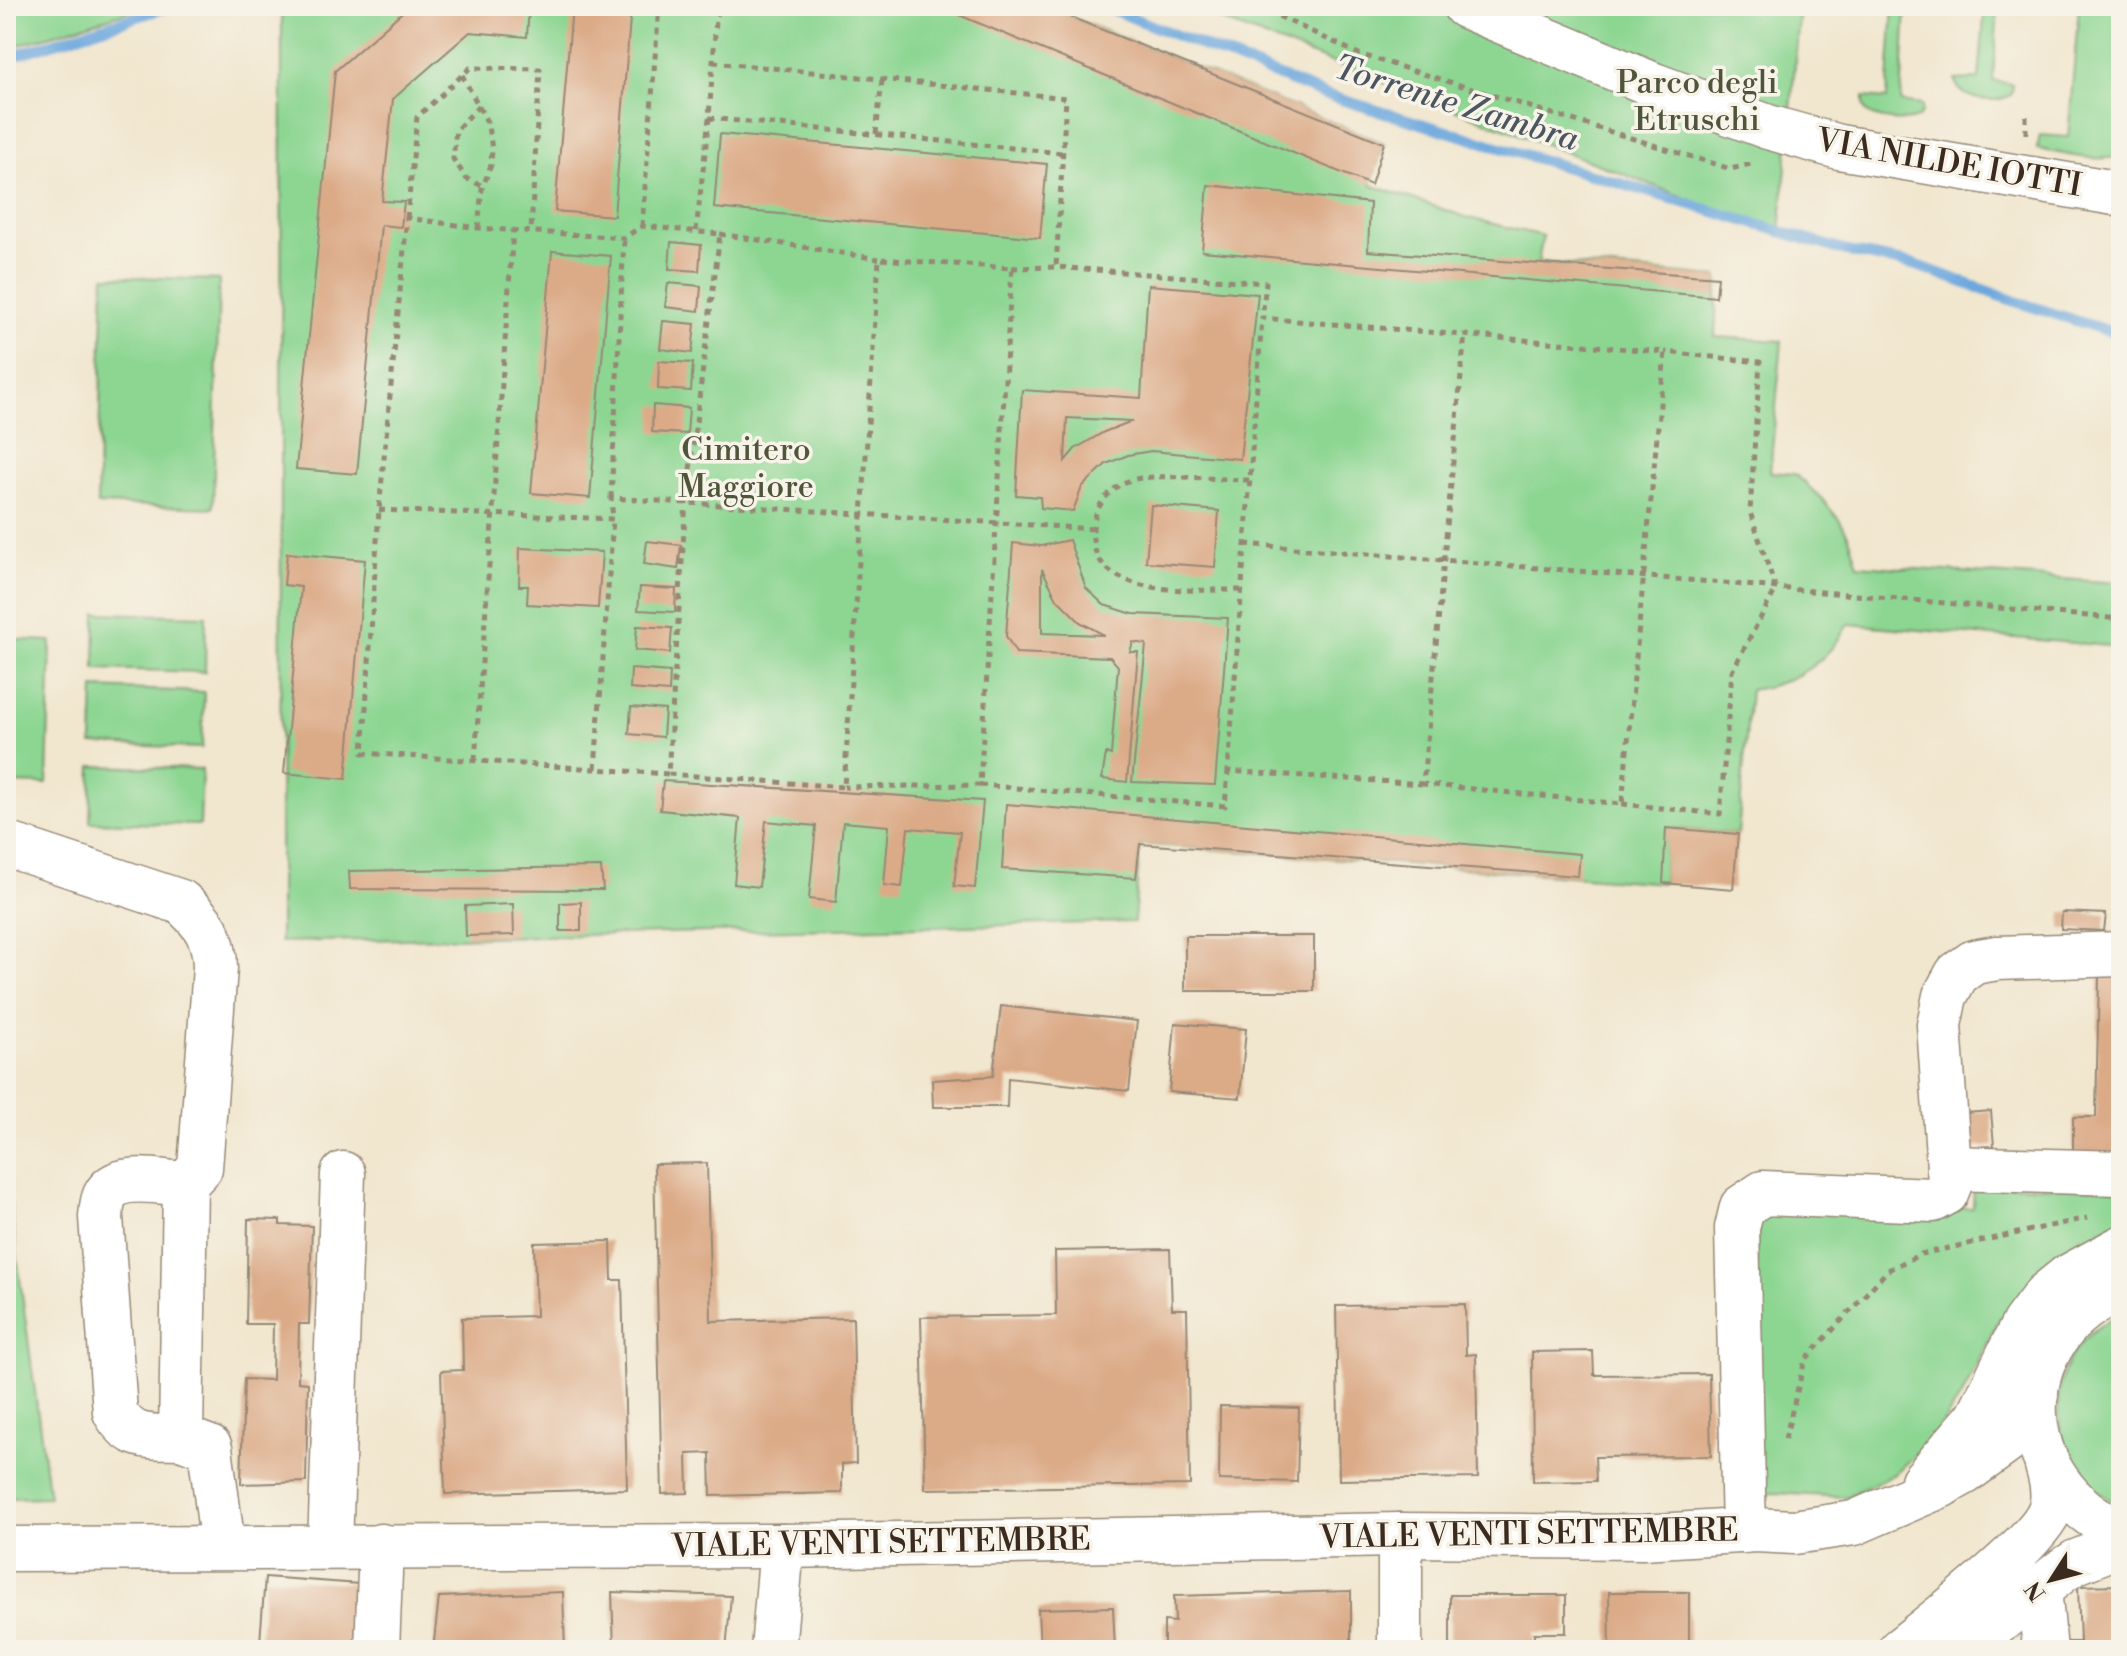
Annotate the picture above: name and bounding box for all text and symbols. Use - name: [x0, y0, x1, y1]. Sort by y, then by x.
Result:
- water label: Torrente Zambra: [1329, 47, 1583, 161]
- park label: Parco degli Etruschi: [1616, 63, 1778, 140]
- street label: VIA NILDE IOTTI: [1812, 120, 2085, 206]
- park label: Cimitero Maggiore: [678, 430, 814, 507]
- street label: VIALE VENTI SETTEMBRE: [1318, 1510, 1739, 1558]
- street label: VIALE VENTI SETTEMBRE: [670, 1519, 1091, 1567]
- north arrow: [2011, 1540, 2091, 1620]
- text: N: [2020, 1575, 2052, 1606]

